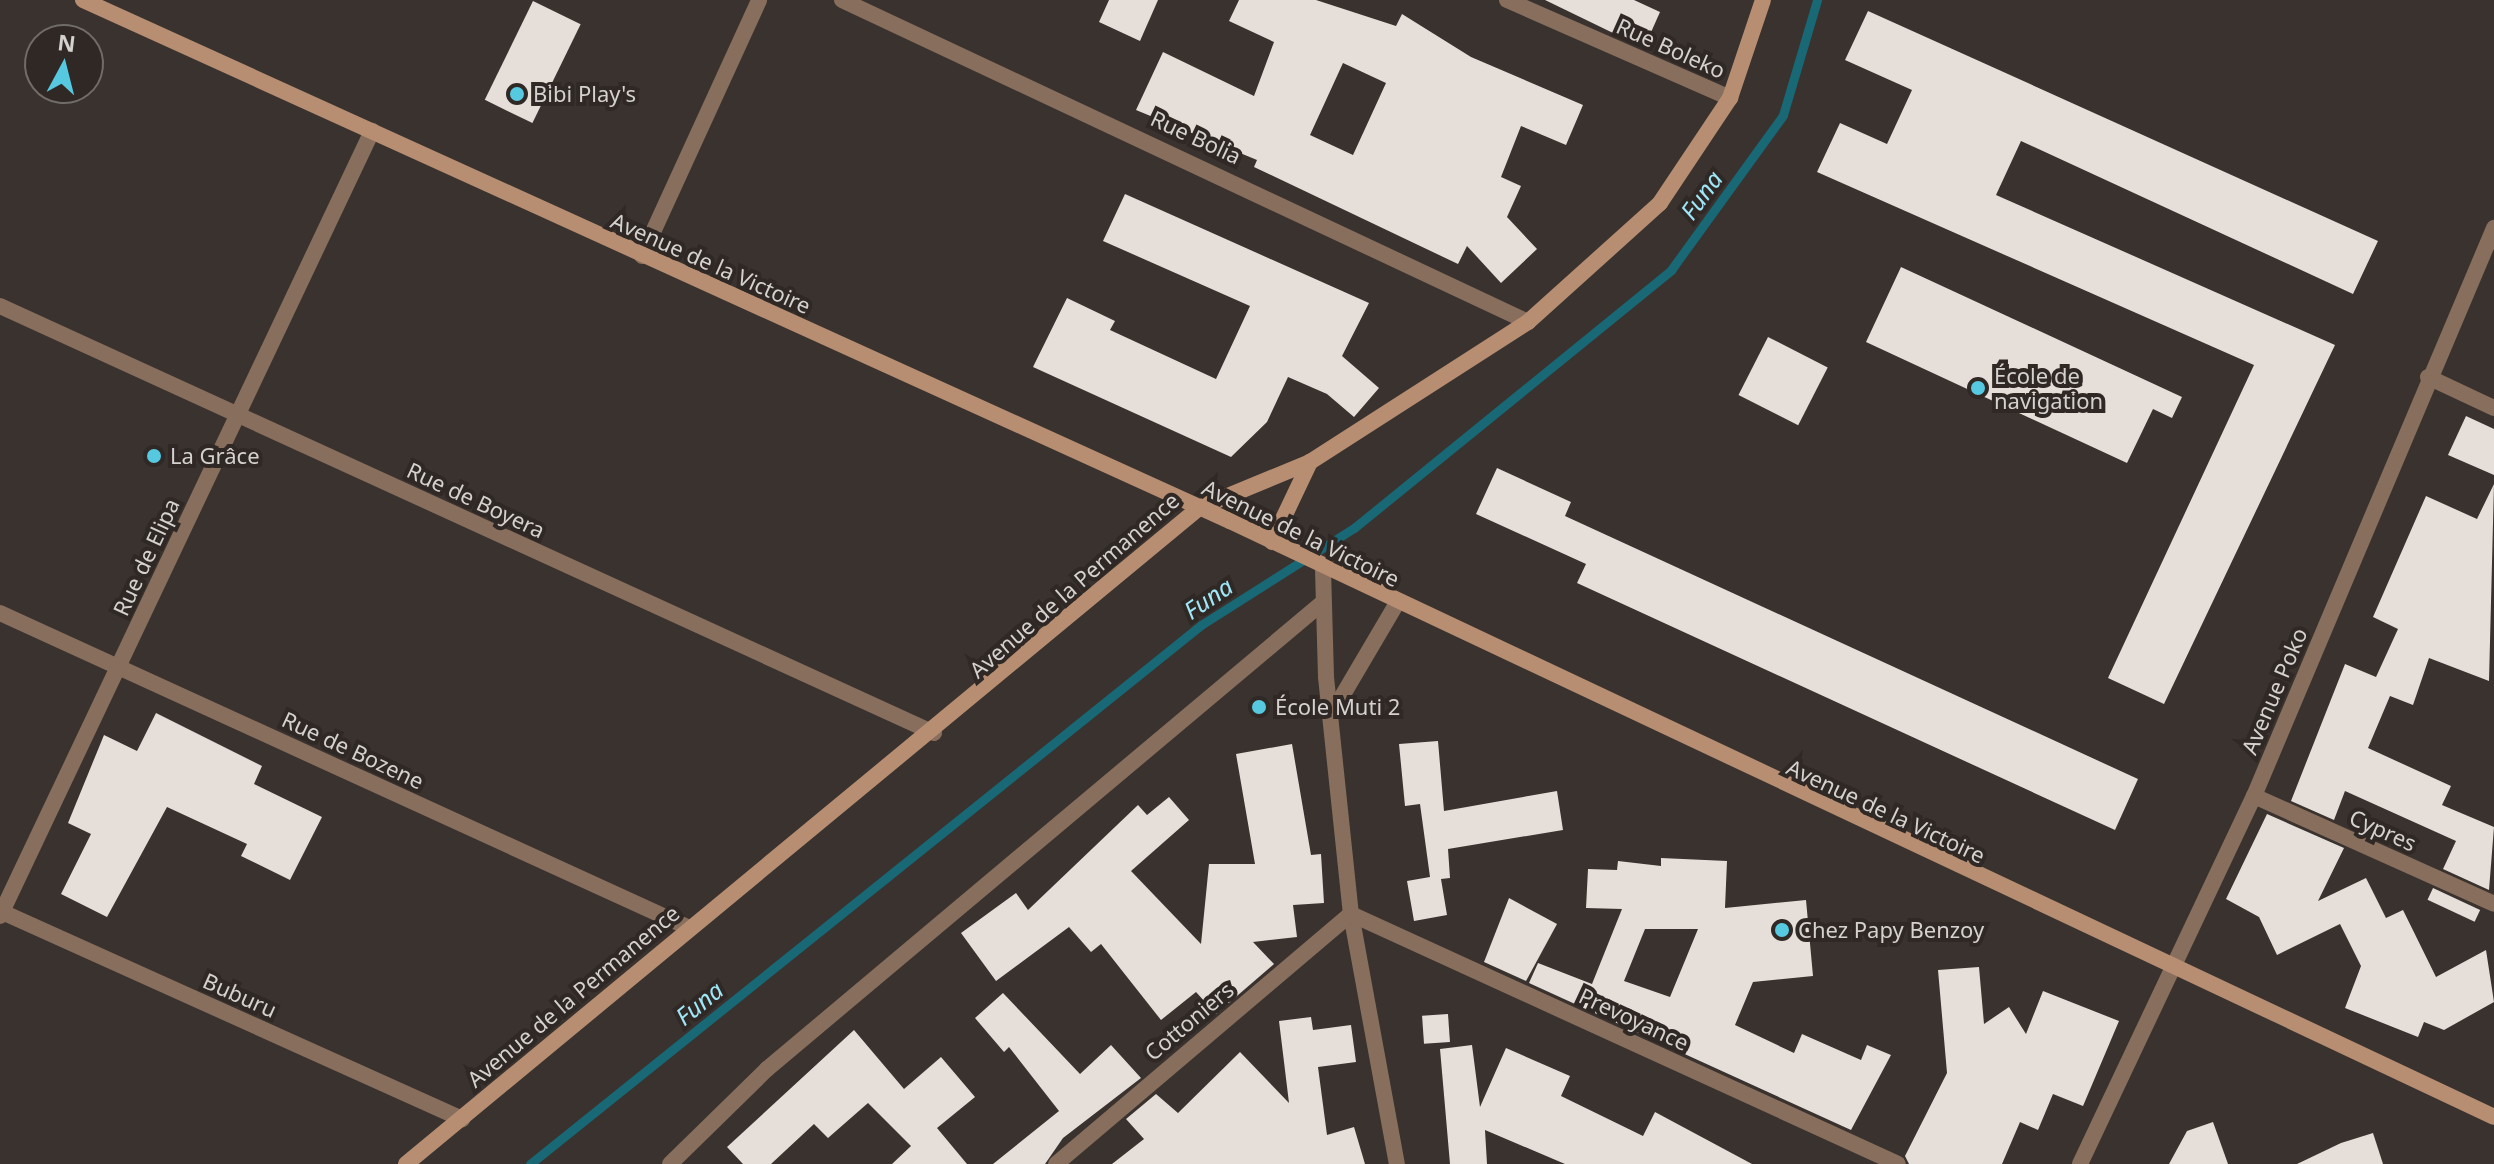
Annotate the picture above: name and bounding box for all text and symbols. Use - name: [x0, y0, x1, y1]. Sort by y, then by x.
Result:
- street label: Rue Boleko: [1613, 12, 1729, 84]
- north arrow: [24, 24, 104, 104]
- text: N: [56, 26, 77, 58]
- place label: Bibi Play's: [533, 81, 636, 107]
- marker: Bibi Play's: [508, 85, 526, 103]
- street label: Rue Bolia: [1147, 105, 1245, 169]
- water label: Funa: [1674, 165, 1728, 225]
- street label: Avenue de la Victoire: [607, 207, 815, 319]
- place label: École de navigation: [1994, 362, 2103, 414]
- marker: École de navigation: [1969, 379, 1987, 397]
- place label: La Grâce: [170, 443, 260, 469]
- marker: La Grâce: [145, 447, 163, 465]
- street label: Rue de Boyera: [403, 457, 549, 543]
- street label: Avenue de la Victoire: [1198, 474, 1404, 592]
- street label: Avenue de la Permanence: [964, 487, 1184, 683]
- street label: Rue de Elipa: [107, 494, 185, 620]
- water label: Funa: [1178, 571, 1238, 625]
- street label: Avenue Poko: [2236, 624, 2312, 758]
- place label: École Muti 2: [1275, 694, 1400, 720]
- marker: École Muti 2: [1250, 698, 1268, 716]
- street label: Rue de Bozene: [278, 706, 428, 794]
- street label: Avenue de la Victoire: [1783, 753, 1989, 869]
- street label: Cypres: [2346, 804, 2420, 856]
- street label: Avenue de la Permanence: [462, 900, 684, 1092]
- place label: Chez Papy Benzoy: [1798, 917, 1984, 943]
- marker: Chez Papy Benzoy: [1773, 921, 1791, 939]
- street label: Buburu: [199, 967, 281, 1023]
- water label: Funa: [669, 975, 729, 1031]
- street label: Cottoniers: [1139, 976, 1239, 1066]
- street label: Prevoyance: [1575, 982, 1693, 1056]

